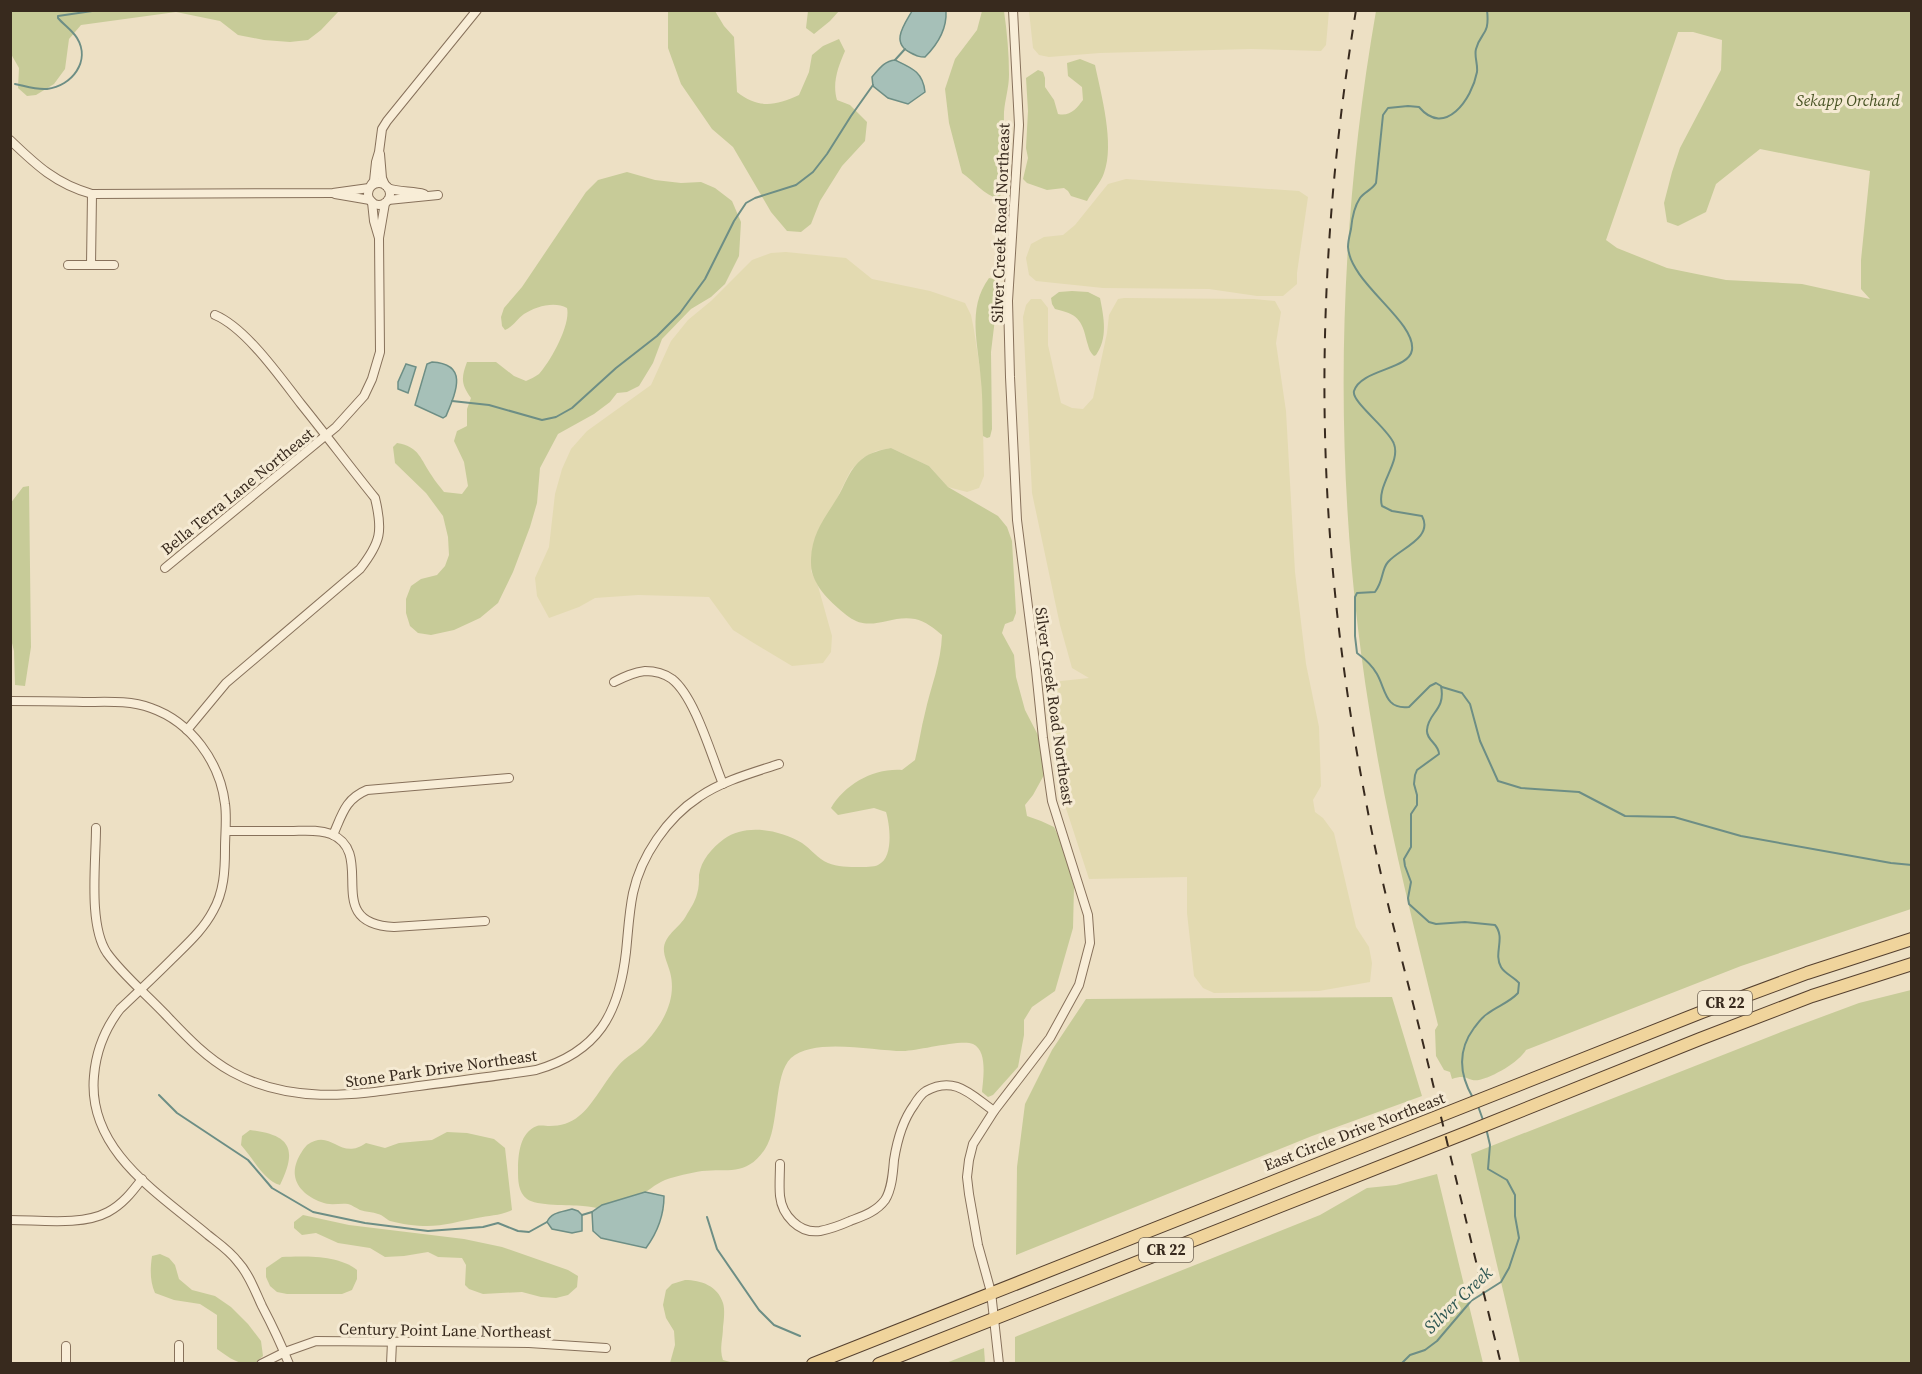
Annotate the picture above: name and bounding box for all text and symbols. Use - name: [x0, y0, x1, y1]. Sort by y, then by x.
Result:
- park label: Sekapp Orchard: [1796, 89, 1901, 111]
- street label: Silver Creek Road Northeast: [986, 122, 1015, 323]
- street label: Bella Terra Lane Northeast: [156, 422, 319, 560]
- street label: Silver Creek Road Northeast: [1030, 606, 1080, 807]
- road number: CR 22: [1698, 991, 1752, 1015]
- street label: Stone Park Drive Northeast: [344, 1044, 539, 1092]
- street label: East Circle Drive Northeast: [1260, 1086, 1448, 1176]
- road number: CR 22: [1139, 1238, 1193, 1262]
- water label: Silver Creek: [1418, 1260, 1498, 1339]
- street label: Century Point Lane Northeast: [339, 1317, 552, 1343]

